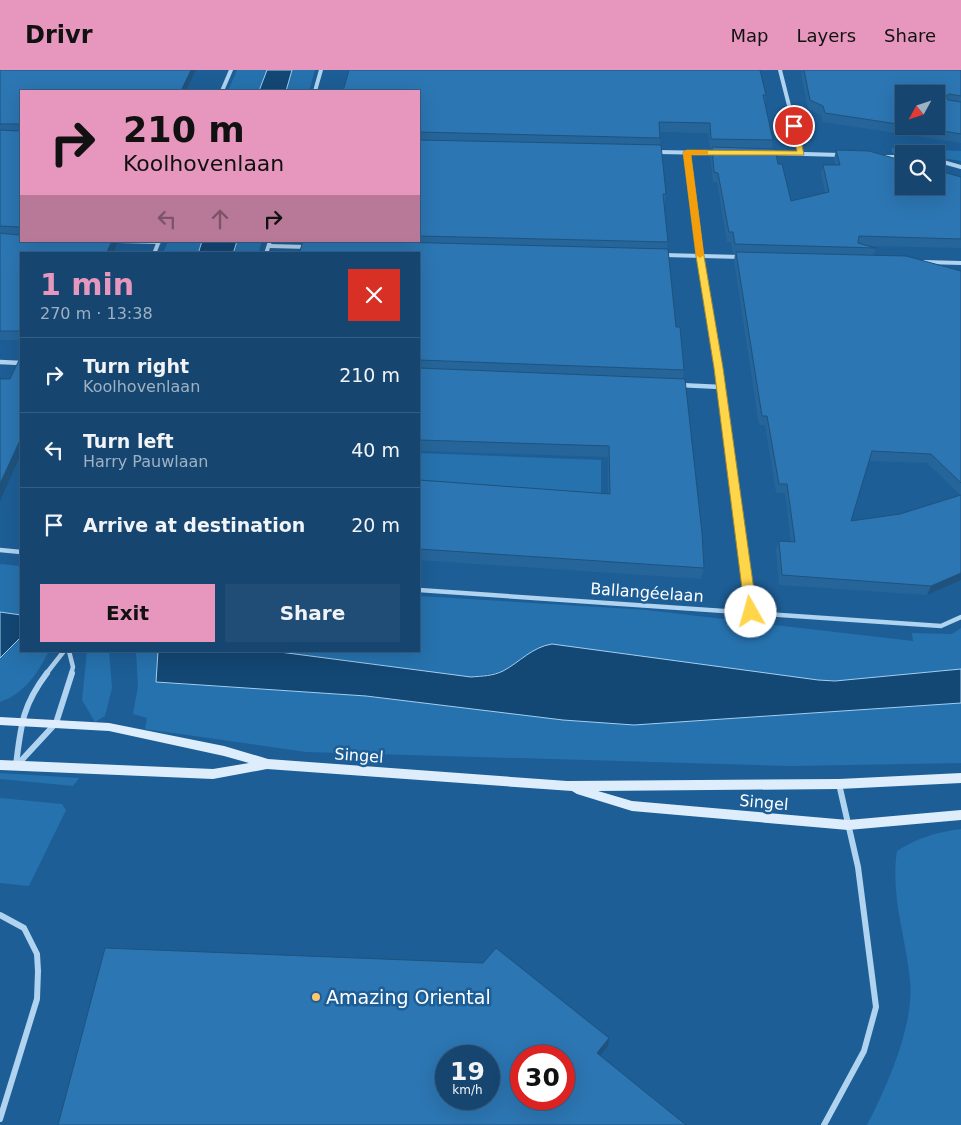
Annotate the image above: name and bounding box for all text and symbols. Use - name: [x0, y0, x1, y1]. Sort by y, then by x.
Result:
- text: Drivr: [25, 21, 92, 49]
- text: Map: [730, 25, 768, 46]
- text: Layers: [796, 25, 856, 46]
- text: Share: [884, 25, 936, 46]
- north arrow: [895, 85, 945, 135]
- map controls: [895, 85, 945, 195]
- pin: [773, 105, 815, 147]
- icon: right: [40, 110, 105, 175]
- text: 210 m: [123, 110, 245, 150]
- icon: arrive: [780, 112, 808, 140]
- button: search: [895, 145, 945, 195]
- text: Koolhovenlaan: [123, 151, 284, 176]
- icon: left: [153, 205, 181, 233]
- icon: ahead: [206, 205, 234, 233]
- icon: right: [259, 205, 287, 233]
- text: 1 min: [40, 267, 134, 302]
- button: close: [348, 269, 400, 321]
- text: 270 m · 13:38: [40, 304, 153, 323]
- text: Turn right: [83, 355, 189, 377]
- icon: right: [40, 361, 68, 389]
- text: 210 m: [339, 364, 400, 386]
- text: Koolhovenlaan: [83, 377, 200, 396]
- text: Turn left: [83, 430, 174, 452]
- icon: left: [40, 436, 68, 464]
- text: 40 m: [351, 439, 400, 461]
- text: Harry Pauwlaan: [83, 452, 208, 471]
- icon: arrive: [40, 511, 68, 539]
- text: Arrive at destination: [83, 514, 305, 536]
- text: 20 m: [351, 514, 400, 536]
- street label: Ballangéelaan: [590, 579, 704, 606]
- button: Exit: [40, 584, 215, 642]
- button: Share: [225, 584, 400, 642]
- position arrow: [724, 585, 776, 637]
- street label: Singel: [334, 744, 384, 767]
- street label: Singel: [739, 791, 789, 814]
- place label: Amazing Oriental: [326, 986, 491, 1008]
- marker: Amazing Oriental: [310, 991, 322, 1003]
- speed limit sign: 30: [510, 1045, 575, 1110]
- text: 19: [450, 1057, 485, 1086]
- text: km/h: [452, 1083, 483, 1097]

